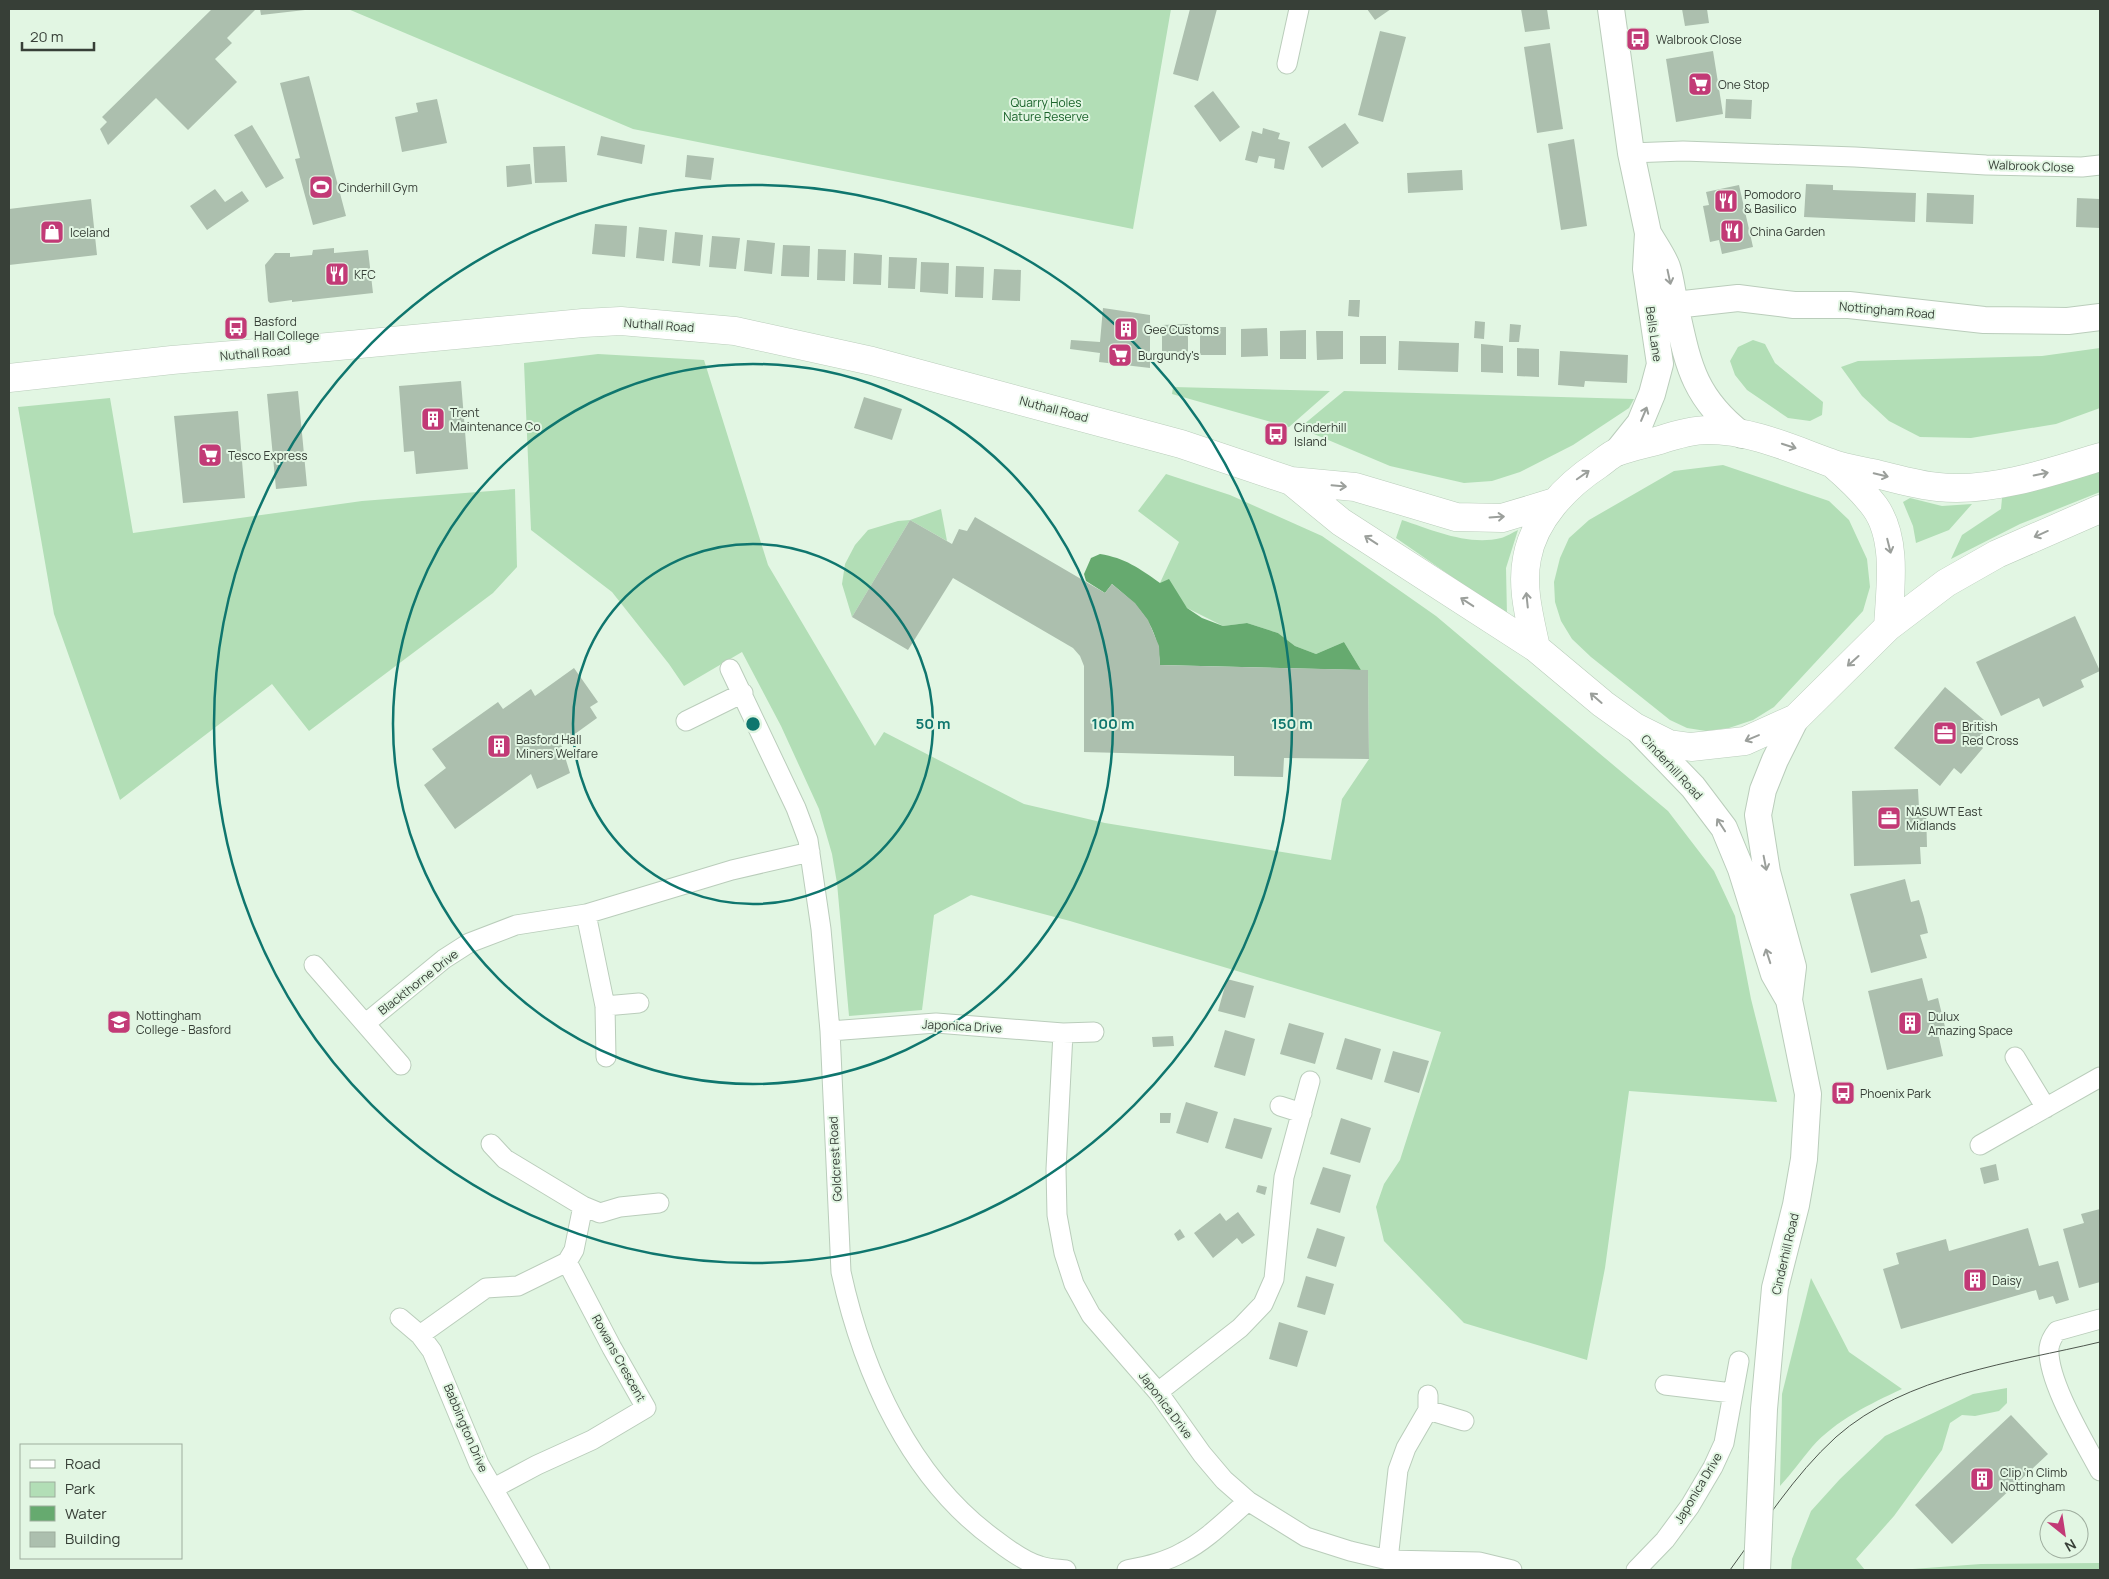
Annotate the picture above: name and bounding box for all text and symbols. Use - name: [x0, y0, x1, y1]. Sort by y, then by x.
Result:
- scale bar: [22, 20, 95, 52]
- text: 20 m: [30, 26, 63, 47]
- bus stop icon: Walbrook Close: [1625, 26, 1651, 52]
- place label: Walbrook Close: [1656, 31, 1742, 48]
- supermarket icon: One Stop: [1687, 71, 1713, 97]
- place label: One Stop: [1718, 76, 1769, 93]
- park label: Quarry Holes Nature Reserve: [1003, 94, 1089, 125]
- street label: Walbrook Close: [1988, 156, 2074, 176]
- sports icon: Cinderhill Gym: [308, 174, 334, 200]
- place label: Cinderhill Gym: [338, 179, 418, 196]
- place label: Pomodoro & Basilico: [1744, 186, 1801, 217]
- restaurant icon: Pomodoro & Basilico: [1713, 188, 1739, 214]
- restaurant icon: China Garden: [1719, 218, 1745, 244]
- shop icon: Iceland: [39, 219, 65, 245]
- place label: China Garden: [1750, 223, 1825, 240]
- place label: Iceland: [70, 224, 110, 241]
- restaurant icon: KFC: [324, 261, 350, 287]
- place label: KFC: [354, 266, 376, 283]
- one-way arrow: [1665, 268, 1674, 284]
- street label: Nottingham Road: [1838, 297, 1936, 323]
- street label: Bells Lane: [1642, 305, 1666, 363]
- place label: Basford Hall College: [254, 313, 319, 344]
- street label: Nuthall Road: [623, 314, 695, 336]
- bus stop icon: Basford Hall College: [223, 315, 249, 341]
- building icon: Gee Customs: [1113, 316, 1139, 342]
- place label: Gee Customs: [1144, 321, 1219, 338]
- street label: Nuthall Road: [219, 341, 291, 365]
- supermarket icon: Burgundy's: [1107, 342, 1133, 368]
- place label: Burgundy's: [1138, 347, 1199, 364]
- street label: Nuthall Road: [1018, 392, 1090, 426]
- place label: Trent Maintenance Co: [450, 404, 541, 435]
- building icon: Trent Maintenance Co: [420, 406, 446, 432]
- one-way arrow: [1640, 407, 1650, 422]
- place label: Cinderhill Island: [1294, 419, 1346, 450]
- bus stop icon: Cinderhill Island: [1263, 421, 1289, 447]
- supermarket icon: Tesco Express: [197, 442, 223, 468]
- one-way arrow: [1780, 442, 1796, 452]
- place label: Tesco Express: [228, 447, 308, 464]
- one-way arrow: [2032, 469, 2048, 479]
- one-way arrow: [1576, 470, 1590, 480]
- one-way arrow: [1872, 471, 1888, 480]
- one-way arrow: [1331, 481, 1347, 490]
- one-way arrow: [1489, 513, 1505, 522]
- one-way arrow: [2034, 529, 2049, 539]
- one-way arrow: [1364, 535, 1378, 545]
- one-way arrow: [1885, 537, 1894, 553]
- one-way arrow: [1523, 592, 1532, 608]
- one-way arrow: [1460, 596, 1474, 606]
- one-way arrow: [1847, 655, 1859, 667]
- one-way arrow: [1590, 693, 1603, 704]
- text: 50 m: [915, 713, 951, 734]
- text: 100 m: [1092, 713, 1134, 734]
- text: 150 m: [1271, 713, 1313, 734]
- centre of rings: [744, 715, 762, 733]
- place label: British Red Cross: [1962, 718, 2019, 749]
- office icon: British Red Cross: [1932, 720, 1958, 746]
- place label: Basford Hall Miners Welfare: [516, 731, 598, 762]
- street label: Cinderhill Road: [1637, 731, 1707, 803]
- building icon: Basford Hall Miners Welfare: [486, 733, 512, 759]
- one-way arrow: [1745, 734, 1760, 743]
- place label: NASUWT East Midlands: [1906, 803, 1983, 834]
- office icon: NASUWT East Midlands: [1876, 805, 1902, 831]
- one-way arrow: [1716, 819, 1726, 833]
- one-way arrow: [1761, 854, 1771, 870]
- street label: Blackthorne Drive: [374, 945, 462, 1019]
- one-way arrow: [1763, 949, 1772, 965]
- place label: Nottingham College - Basford: [136, 1007, 231, 1038]
- place label: Dulux Amazing Space: [1928, 1008, 2013, 1039]
- school or university icon: Nottingham College - Basford: [106, 1009, 132, 1035]
- building icon: Dulux Amazing Space: [1897, 1010, 1923, 1036]
- street label: Japonica Drive: [922, 1015, 1002, 1037]
- bus stop icon: Phoenix Park: [1830, 1080, 1856, 1106]
- place label: Phoenix Park: [1860, 1085, 1932, 1102]
- street label: Goldcrest Road: [824, 1116, 846, 1202]
- street label: Cinderhill Road: [1767, 1211, 1803, 1297]
- building icon: Daisy: [1962, 1267, 1988, 1293]
- place label: Daisy: [1992, 1272, 2023, 1289]
- street label: Rowans Crescent: [588, 1311, 650, 1405]
- street label: Japonica Drive: [1135, 1368, 1197, 1442]
- street label: Babbington Drive: [440, 1381, 492, 1475]
- legend: [20, 1444, 182, 1559]
- street label: Japonica Drive: [1670, 1449, 1726, 1527]
- text: Road: [65, 1453, 101, 1474]
- place label: Clip ‘n Climb Nottingham: [2000, 1464, 2067, 1495]
- building icon: Clip ‘n Climb Nottingham: [1969, 1466, 1995, 1492]
- text: Park: [65, 1478, 95, 1499]
- text: Water: [65, 1503, 107, 1524]
- north arrow: [2039, 1509, 2089, 1559]
- text: Building: [65, 1528, 120, 1549]
- text: N: [2062, 1535, 2080, 1556]

